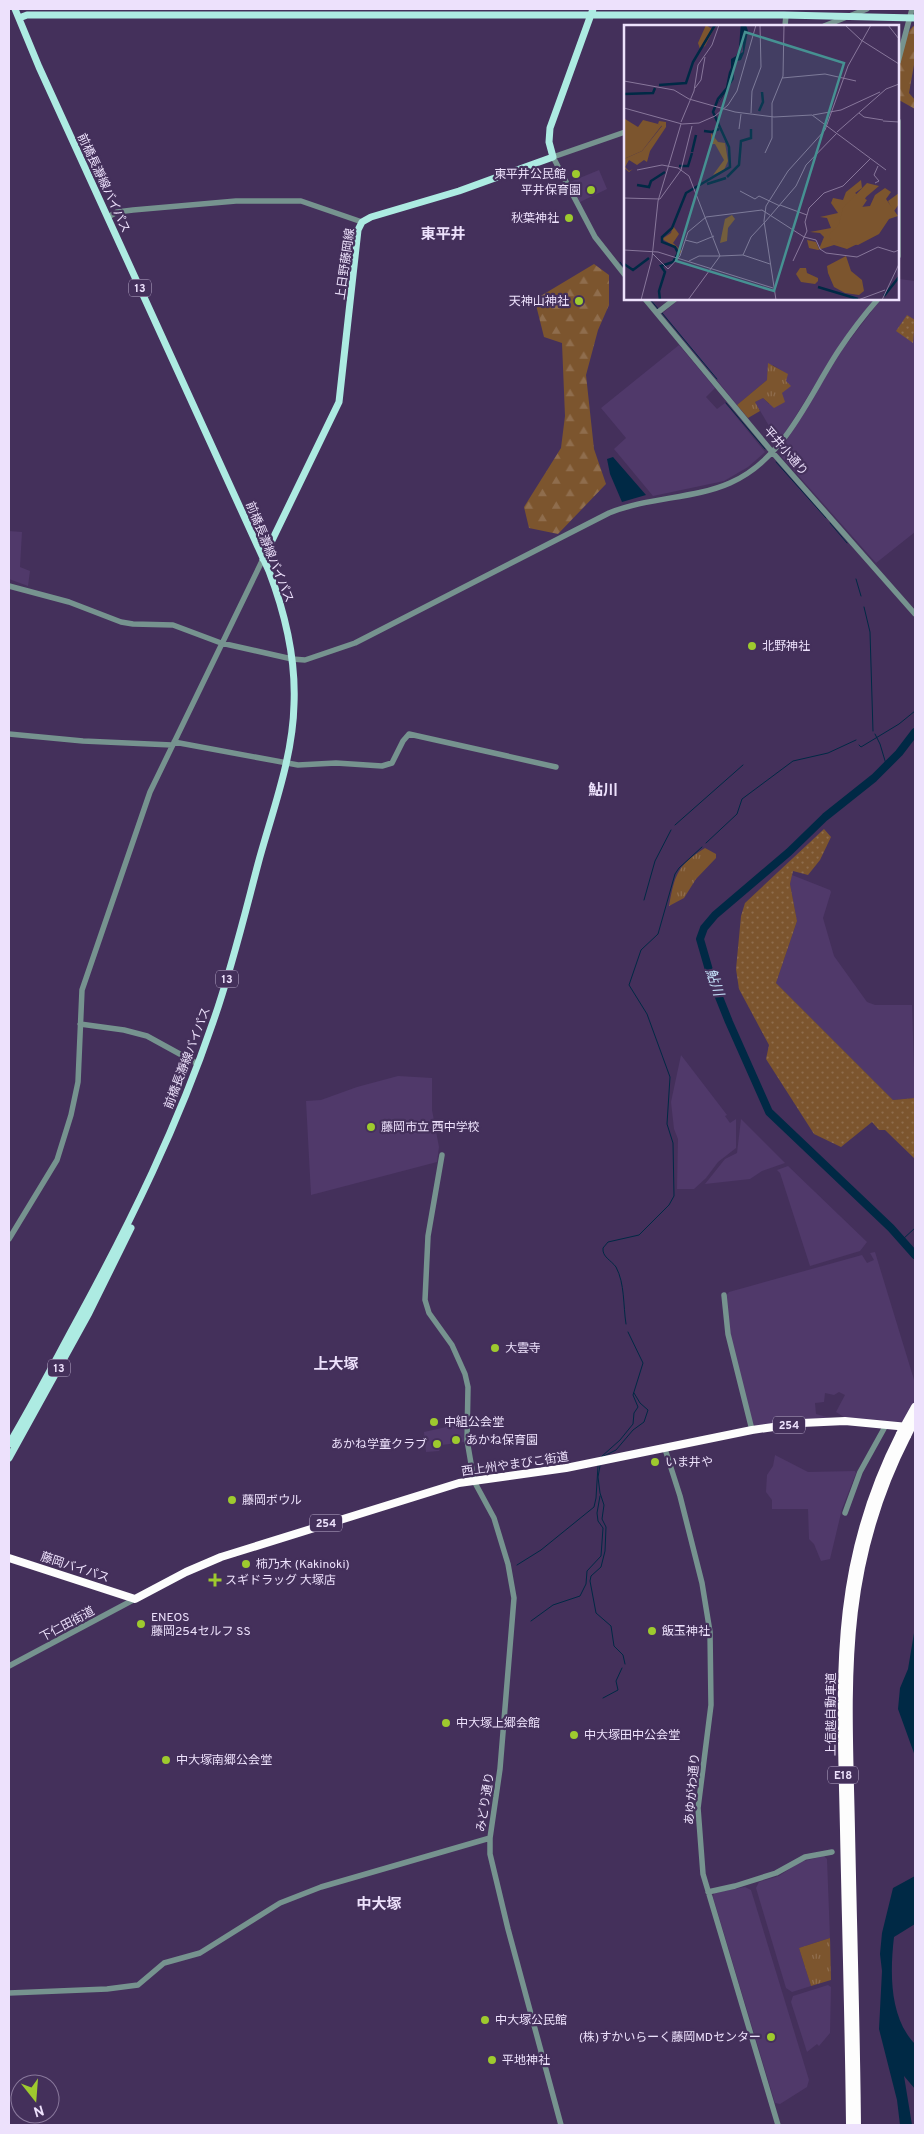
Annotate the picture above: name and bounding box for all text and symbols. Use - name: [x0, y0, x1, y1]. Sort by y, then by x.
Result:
- inset map: [624, 25, 899, 300]
- street label: 前橋長瀞線バイパス: [73, 131, 133, 236]
- place label: 東平井公民館: [494, 167, 566, 183]
- marker: 東平井公民館: [570, 168, 582, 180]
- place label: 平井保育園: [521, 183, 581, 199]
- marker: 平井保育園: [585, 184, 597, 196]
- place label: 秋葉神社: [511, 211, 559, 227]
- marker: 秋葉神社: [563, 212, 575, 224]
- district label: 東平井: [420, 225, 466, 245]
- street label: 上日野藤岡線: [333, 227, 359, 301]
- road number: 13: [129, 280, 151, 296]
- place label: 天神山神社: [509, 294, 569, 310]
- marker: 天神山神社: [573, 295, 585, 307]
- street label: 平井小通り: [760, 424, 811, 480]
- street label: 前橋長瀞線バイパス: [241, 499, 297, 605]
- place label: 北野神社: [762, 639, 810, 655]
- marker: 北野神社: [746, 640, 758, 652]
- district label: 鮎川: [588, 782, 618, 801]
- water label: 鮎川: [701, 966, 727, 1000]
- road number: 13: [216, 971, 238, 988]
- street label: 前橋長瀞線バイパス: [161, 1005, 215, 1112]
- place label: 藤岡市立 西中学校: [381, 1120, 480, 1136]
- marker: 藤岡市立 西中学校: [365, 1121, 377, 1133]
- place label: 大雲寺: [505, 1341, 541, 1357]
- marker: 大雲寺: [489, 1342, 501, 1354]
- district label: 上大塚: [313, 1356, 359, 1375]
- road number: 13: [48, 1360, 70, 1376]
- place label: 中組公会堂: [444, 1415, 504, 1431]
- marker: 中組公会堂: [428, 1416, 440, 1428]
- road number: 254: [773, 1416, 805, 1434]
- place label: あかね保育園: [466, 1433, 538, 1449]
- marker: あかね保育園: [450, 1434, 462, 1446]
- place label: あかね学童クラブ: [331, 1437, 427, 1453]
- marker: あかね学童クラブ: [431, 1438, 443, 1450]
- street label: 西上州やまびこ街道: [461, 1450, 570, 1480]
- place label: いま井や: [665, 1455, 713, 1471]
- marker: いま井や: [649, 1456, 661, 1468]
- place label: 藤岡ボウル: [242, 1493, 302, 1509]
- marker: 藤岡ボウル: [226, 1494, 238, 1506]
- road number: 254: [310, 1515, 342, 1532]
- street label: 藤岡バイパス: [38, 1549, 111, 1587]
- place label: 柿乃木 (Kakinoki): [256, 1557, 350, 1573]
- marker: 柿乃木 (Kakinoki): [240, 1558, 252, 1570]
- place label: スギドラッグ 大塚店: [225, 1573, 336, 1589]
- marker: スギドラッグ 大塚店: [209, 1574, 221, 1586]
- street label: 下仁田街道: [37, 1604, 98, 1646]
- place label: ENEOS 藤岡254セルフ SS: [151, 1610, 251, 1640]
- marker: ENEOS 藤岡254セルフ SS: [135, 1618, 147, 1630]
- place label: 飯玉神社: [662, 1624, 710, 1640]
- marker: 飯玉神社: [646, 1625, 658, 1637]
- street label: 上信越自動車道: [824, 1672, 840, 1756]
- place label: 中大塚上郷会館: [456, 1716, 540, 1732]
- marker: 中大塚上郷会館: [440, 1717, 452, 1729]
- place label: 中大塚田中公会堂: [584, 1728, 680, 1744]
- marker: 中大塚田中公会堂: [568, 1729, 580, 1741]
- place label: 中大塚南郷公会堂: [176, 1753, 272, 1769]
- street label: あゆがわ通り: [682, 1753, 704, 1826]
- marker: 中大塚南郷公会堂: [160, 1754, 172, 1766]
- road number: E18: [828, 1766, 858, 1784]
- street label: みどり通り: [473, 1771, 499, 1833]
- district label: 中大塚: [356, 1896, 402, 1915]
- place label: 中大塚公民館: [495, 2013, 567, 2029]
- marker: 中大塚公民館: [479, 2014, 491, 2026]
- place label: (株)すかいらーく藤岡MDセンター: [579, 2030, 761, 2046]
- marker: (株)すかいらーく藤岡MDセンター: [765, 2031, 777, 2043]
- place label: 平地神社: [502, 2053, 550, 2069]
- marker: 平地神社: [486, 2054, 498, 2066]
- north arrow: [10, 2074, 60, 2124]
- text: N: [31, 2100, 46, 2120]

